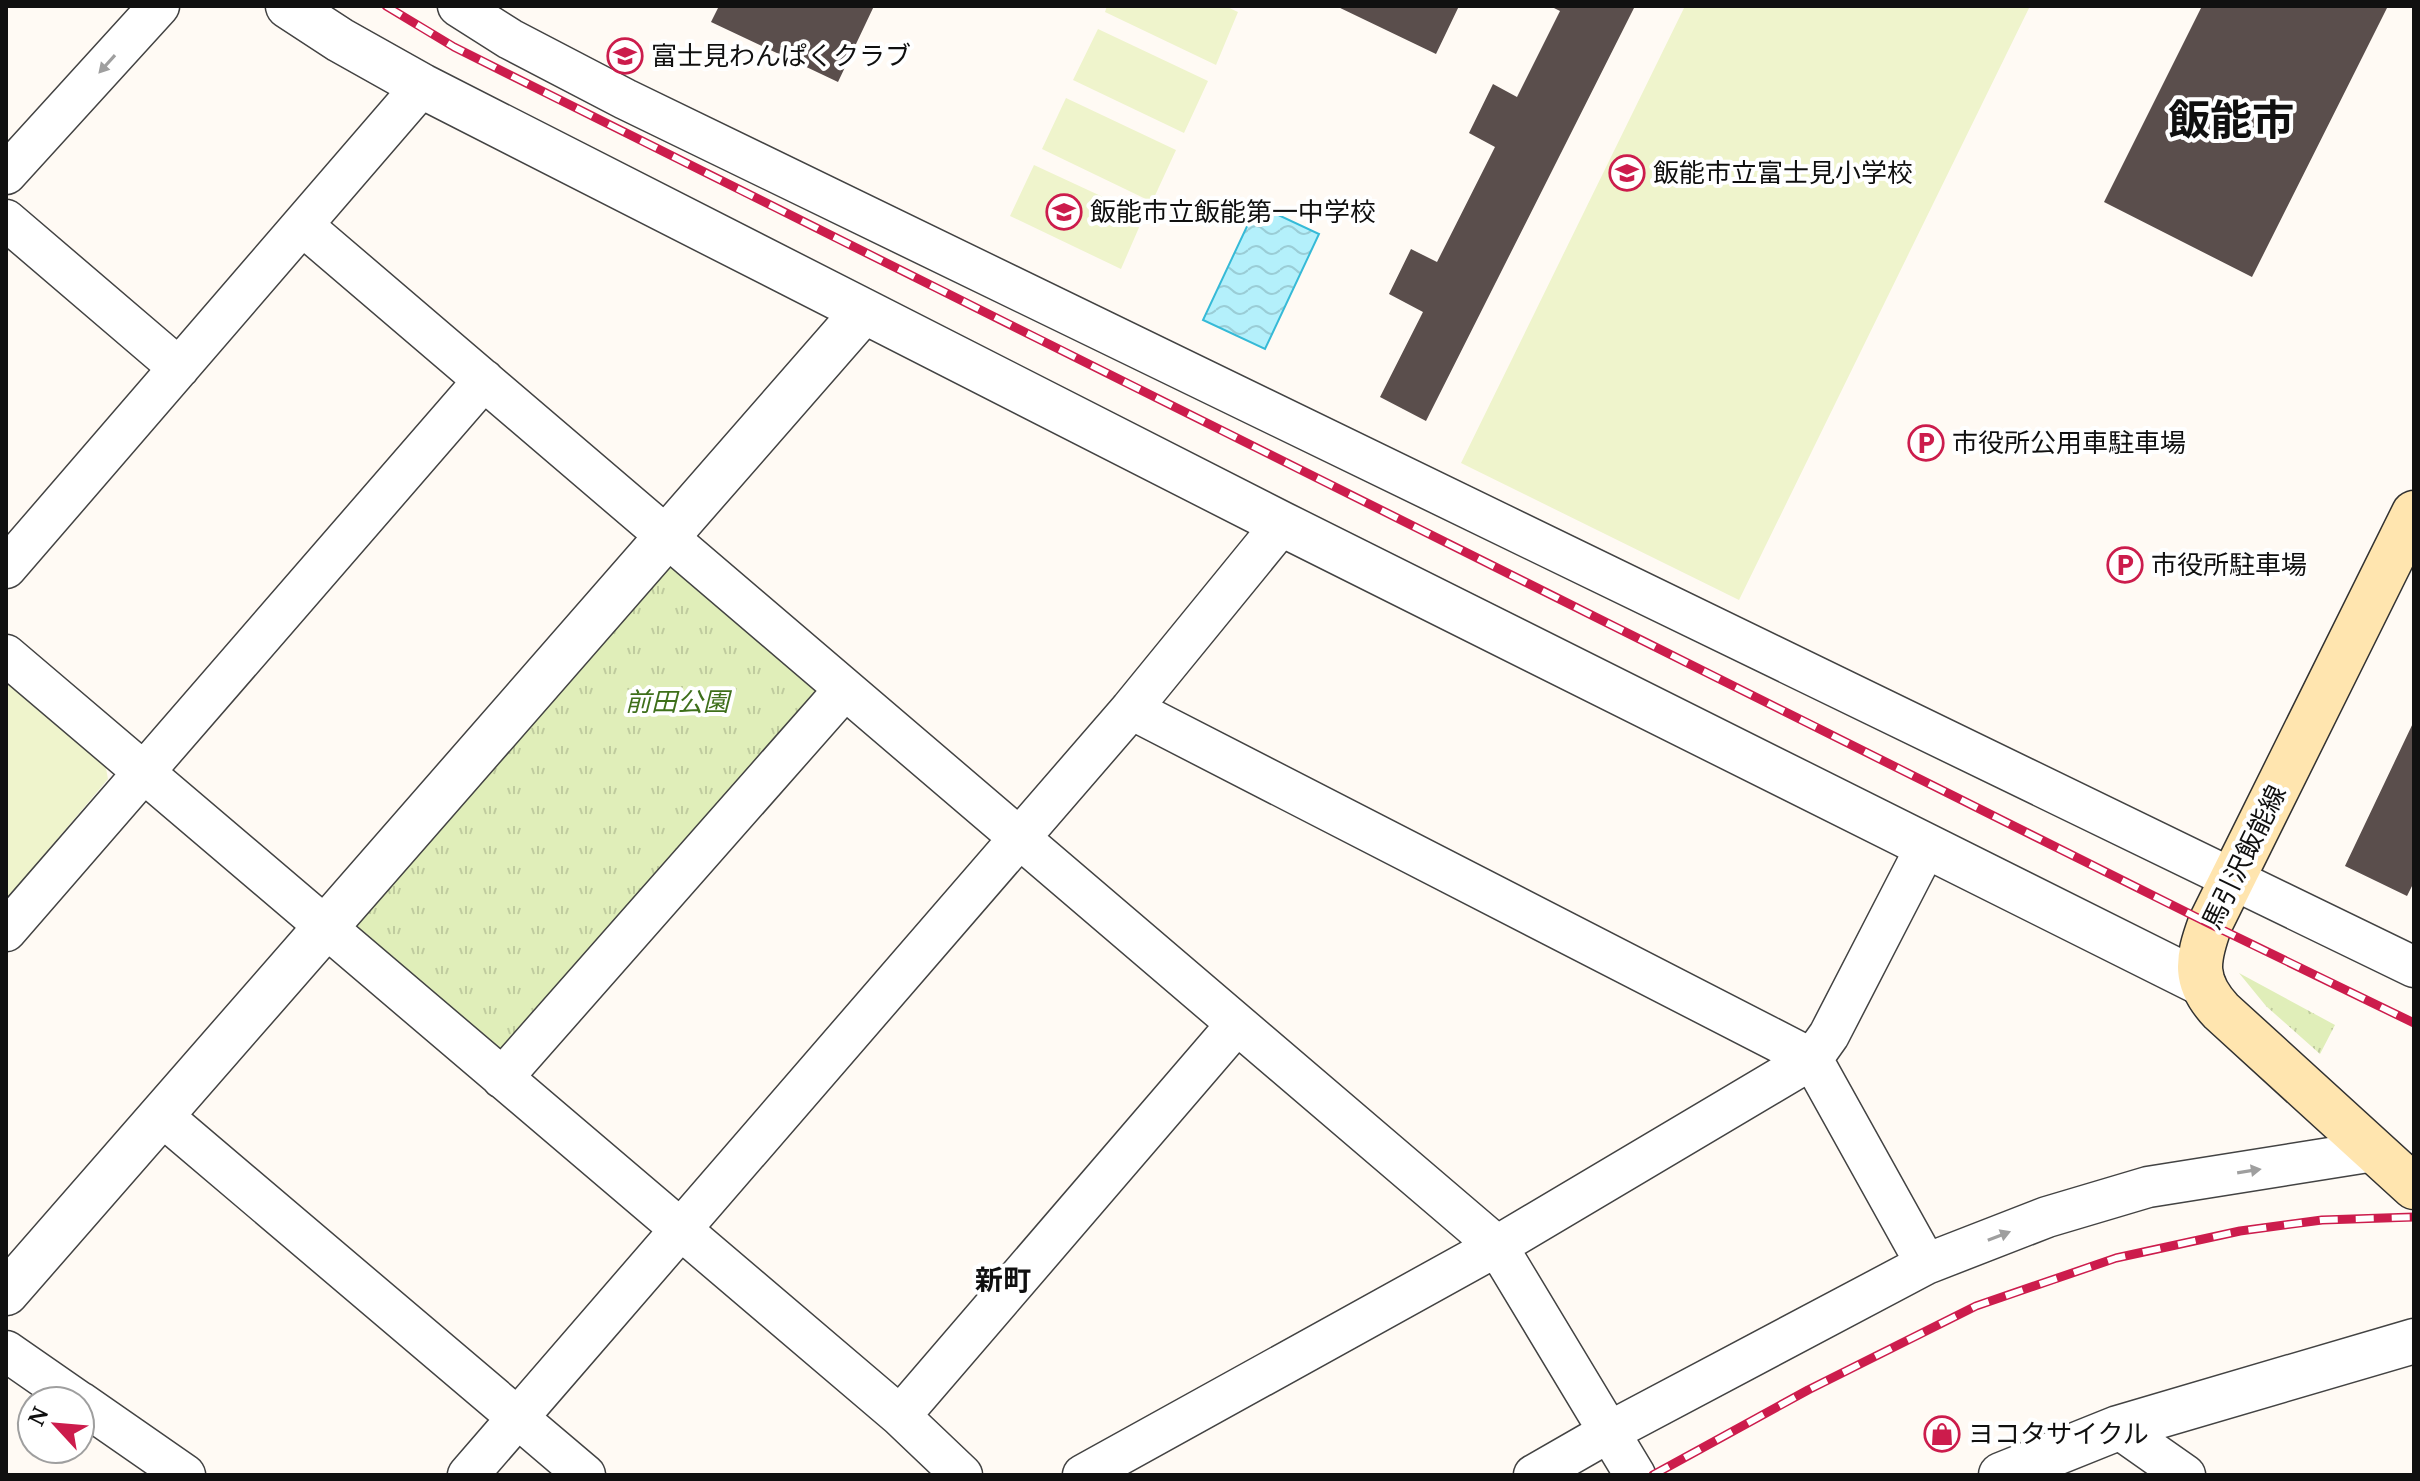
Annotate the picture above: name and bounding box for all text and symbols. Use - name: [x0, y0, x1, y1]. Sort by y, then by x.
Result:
- school or university icon: 富士見わんぱくクラブ: [606, 37, 644, 75]
- place label: 富士見わんぱくクラブ: [651, 37, 911, 73]
- one-way arrow: [98, 54, 116, 73]
- district label: 飯能市: [2168, 90, 2294, 147]
- school or university icon: 飯能市立富士見小学校: [1608, 154, 1646, 192]
- place label: 飯能市立富士見小学校: [1653, 154, 1913, 190]
- school or university icon: 飯能市立飯能第一中学校: [1045, 193, 1083, 231]
- place label: 飯能市立飯能第一中学校: [1090, 193, 1376, 229]
- parking icon: 市役所公用車駐車場: [1907, 424, 1945, 462]
- place label: 市役所公用車駐車場: [1952, 424, 2186, 460]
- parking icon: 市役所駐車場: [2106, 546, 2144, 584]
- place label: 市役所駐車場: [2151, 546, 2307, 582]
- park label: 前田公園: [625, 683, 733, 719]
- street label: 馬引沢飯能線: [2193, 779, 2293, 935]
- one-way arrow: [2237, 1164, 2262, 1177]
- one-way arrow: [1987, 1229, 2011, 1242]
- district label: 新町: [975, 1260, 1031, 1298]
- north arrow: [16, 1385, 96, 1465]
- text: N: [20, 1401, 54, 1430]
- shop icon: ヨコタサイクル: [1923, 1415, 1961, 1453]
- place label: ヨコタサイクル: [1968, 1415, 2149, 1451]

